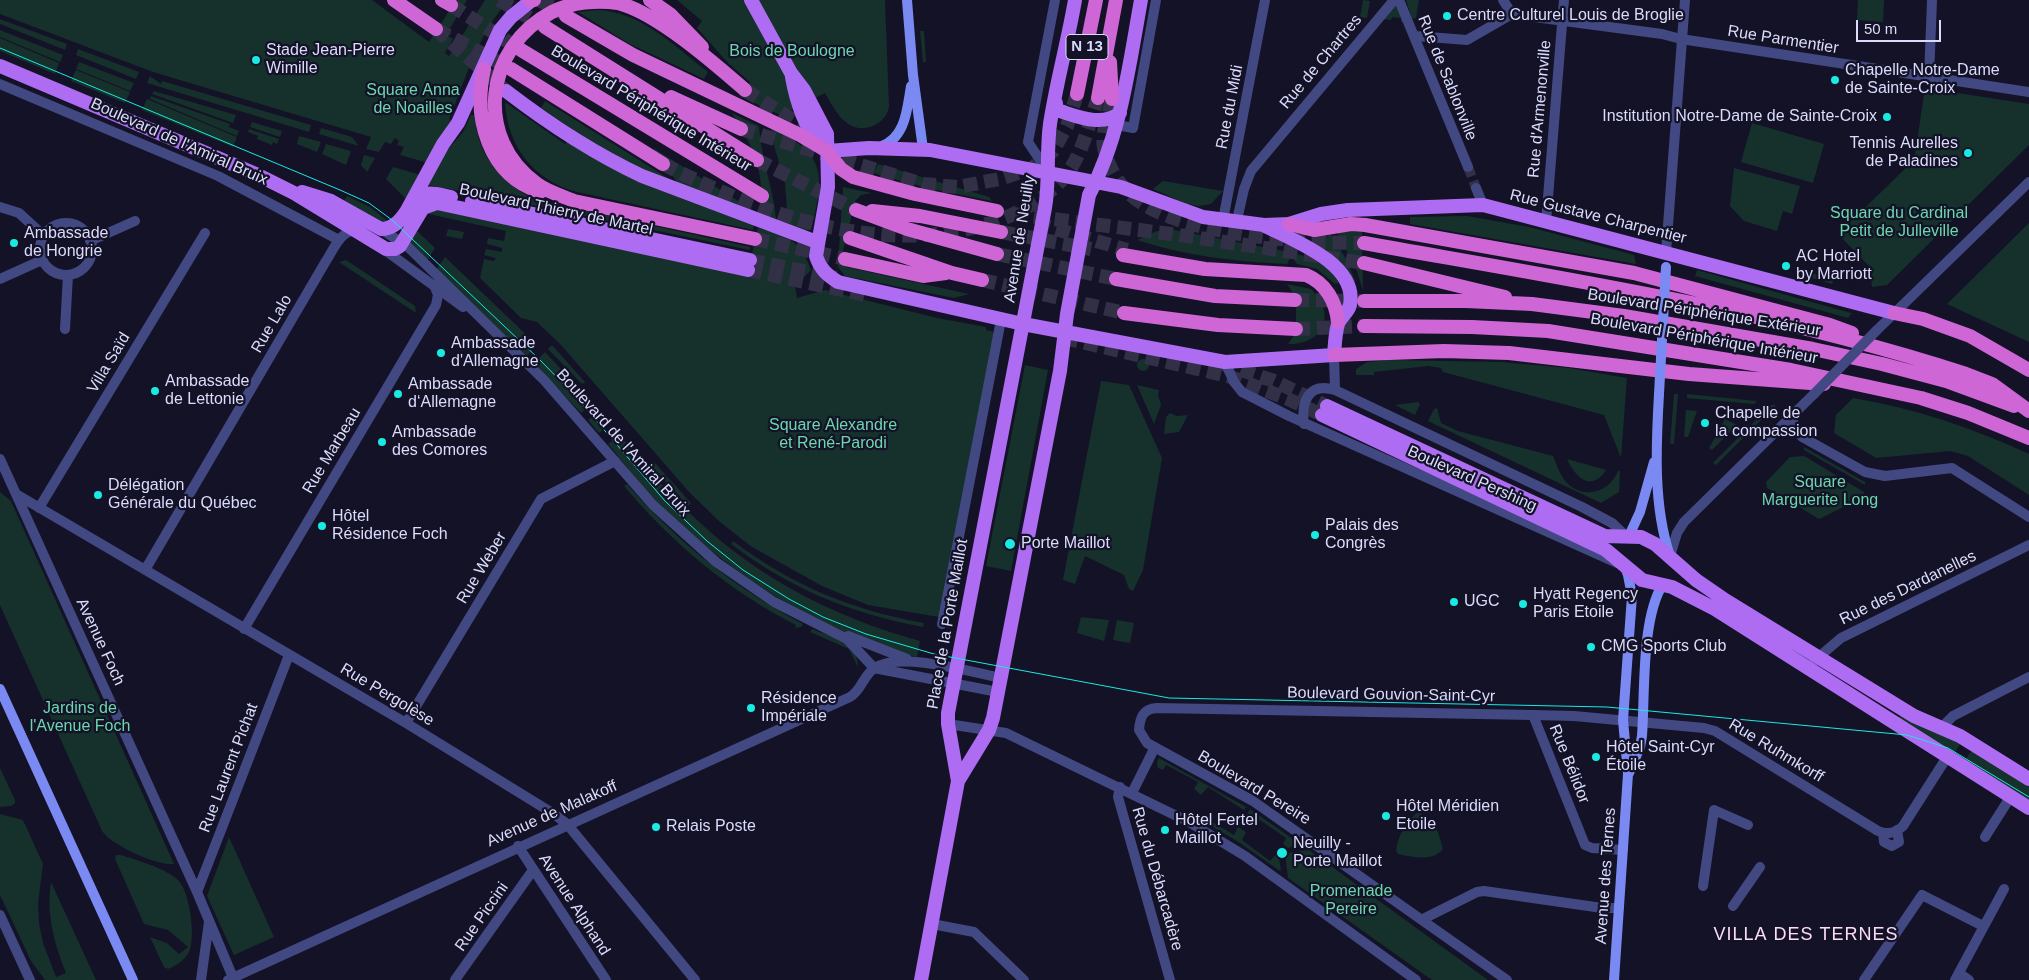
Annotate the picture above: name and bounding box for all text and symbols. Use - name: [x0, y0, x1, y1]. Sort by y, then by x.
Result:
- place label: Centre Culturel Louis de Broglie: [1457, 6, 1684, 26]
- marker: Centre Culturel Louis de Broglie: [1441, 10, 1453, 22]
- scale bar: [1859, 10, 1944, 42]
- street label: Rue de Chartres: [1276, 11, 1366, 113]
- street label: Rue de Sablonville: [1413, 13, 1481, 143]
- text: 50 m: [1864, 20, 1897, 37]
- street label: Rue Parmentier: [1726, 22, 1840, 58]
- road number: N 13: [1066, 34, 1108, 60]
- street label: Rue d'Armenonville: [1524, 39, 1556, 179]
- place label: Stade Jean-Pierre Wimille: [266, 41, 395, 79]
- street label: Boulevard Périphérique Intérieur: [547, 41, 755, 177]
- park label: Bois de Boulogne: [729, 42, 855, 62]
- marker: Stade Jean-Pierre Wimille: [250, 54, 262, 66]
- place label: Chapelle Notre-Dame de Sainte-Croix: [1845, 61, 2000, 99]
- street label: Rue du Midi: [1212, 63, 1248, 151]
- marker: Chapelle Notre-Dame de Sainte-Croix: [1829, 74, 1841, 86]
- park label: Square Anna de Noailles: [366, 81, 460, 119]
- street label: Boulevard de l'Amiral Bruix: [88, 94, 270, 190]
- place label: Institution Notre-Dame de Sainte-Croix: [1602, 107, 1877, 127]
- marker: Institution Notre-Dame de Sainte-Croix: [1881, 111, 1893, 123]
- place label: Tennis Aurelles de Paladines: [1850, 134, 1958, 172]
- marker: Tennis Aurelles de Paladines: [1962, 147, 1974, 159]
- street label: Avenue de Neuilly: [1000, 174, 1040, 304]
- street label: Boulevard Thierry de Martel: [457, 180, 655, 240]
- street label: Rue Gustave Charpentier: [1508, 186, 1688, 248]
- park label: Square du Cardinal Petit de Julleville: [1830, 204, 1968, 242]
- place label: Ambassade de Hongrie: [24, 224, 108, 262]
- marker: Ambassade de Hongrie: [8, 237, 20, 249]
- place label: AC Hotel by Marriott: [1796, 247, 1872, 285]
- marker: AC Hotel by Marriott: [1780, 260, 1792, 272]
- street label: Boulevard Périphérique Extérieur: [1586, 285, 1822, 341]
- street label: Rue Lalo: [248, 291, 296, 357]
- street label: Boulevard Périphérique Intérieur: [1589, 310, 1819, 368]
- street label: Villa Saïd: [83, 329, 135, 397]
- place label: Ambassade d'Allemagne: [451, 334, 539, 372]
- marker: Ambassade d'Allemagne: [435, 347, 447, 359]
- street label: Boulevard de l'Amiral Bruix: [552, 365, 694, 521]
- place label: Ambassade de Lettonie: [165, 372, 249, 410]
- place label: Ambassade d‘Allemagne: [408, 375, 496, 413]
- marker: Ambassade de Lettonie: [149, 385, 161, 397]
- marker: Ambassade d‘Allemagne: [392, 388, 404, 400]
- place label: Chapelle de la compassion: [1715, 404, 1817, 442]
- street label: Rue Marbeau: [299, 405, 365, 497]
- park label: Square Alexandre et René-Parodi: [769, 416, 897, 454]
- marker: Chapelle de la compassion: [1699, 417, 1711, 429]
- place label: Ambassade des Comores: [392, 423, 487, 461]
- marker: Ambassade des Comores: [376, 436, 388, 448]
- street label: Boulevard Pershing: [1404, 442, 1540, 516]
- park label: Square Marguerite Long: [1762, 473, 1878, 511]
- place label: Délégation Générale du Québec: [108, 476, 257, 514]
- marker: Délégation Générale du Québec: [92, 489, 104, 501]
- place label: Hôtel Résidence Foch: [332, 507, 448, 545]
- place label: Palais des Congrès: [1325, 516, 1399, 554]
- marker: Hôtel Résidence Foch: [316, 520, 328, 532]
- street label: Rue Weber: [453, 528, 511, 608]
- marker: Palais des Congrès: [1309, 529, 1321, 541]
- place label: Porte Maillot: [1021, 534, 1110, 554]
- street label: Place de la Porte Maillot: [924, 537, 972, 711]
- marker: Porte Maillot: [1003, 537, 1017, 551]
- street label: Rue des Dardanelles: [1837, 547, 1979, 629]
- place label: Hyatt Regency Paris Etoile: [1533, 585, 1638, 623]
- place label: UGC: [1464, 592, 1500, 612]
- street label: Avenue Foch: [71, 595, 129, 689]
- marker: UGC: [1448, 596, 1460, 608]
- marker: Hyatt Regency Paris Etoile: [1517, 598, 1529, 610]
- place label: CMG Sports Club: [1601, 637, 1726, 657]
- marker: CMG Sports Club: [1585, 641, 1597, 653]
- street label: Rue Pergolèse: [337, 660, 437, 730]
- street label: Boulevard Gouvion-Saint-Cyr: [1287, 684, 1495, 706]
- place label: Résidence Impériale: [761, 689, 837, 727]
- park label: Jardins de l'Avenue Foch: [30, 699, 130, 737]
- street label: Rue Laurent Pichat: [195, 701, 263, 835]
- marker: Résidence Impériale: [745, 702, 757, 714]
- street label: Rue Ruhmkorff: [1725, 715, 1827, 787]
- street label: Rue Bélidor: [1544, 722, 1594, 806]
- place label: Hôtel Saint-Cyr Étoile: [1606, 738, 1714, 776]
- street label: Boulevard Pereire: [1194, 747, 1314, 829]
- marker: Hôtel Saint-Cyr Étoile: [1590, 751, 1602, 763]
- street label: Avenue de Malakoff: [484, 777, 620, 851]
- place label: Hôtel Méridien Etoile: [1396, 797, 1499, 835]
- street label: Rue du Débarcadère: [1127, 805, 1187, 953]
- street label: Avenue des Ternes: [1592, 807, 1620, 945]
- marker: Hôtel Méridien Etoile: [1380, 810, 1392, 822]
- place label: Hôtel Fertel Maillot: [1175, 811, 1258, 849]
- place label: Relais Poste: [666, 817, 756, 837]
- marker: Relais Poste: [650, 821, 662, 833]
- marker: Hôtel Fertel Maillot: [1159, 824, 1171, 836]
- place label: Neuilly - Porte Maillot: [1293, 834, 1382, 872]
- marker: Neuilly - Porte Maillot: [1275, 846, 1289, 860]
- street label: Avenue Alphand: [534, 851, 614, 959]
- street label: Rue Piccini: [451, 879, 513, 955]
- park label: Promenade Pereire: [1310, 882, 1392, 920]
- district label: VILLA DES TERNES: [1711, 924, 1901, 946]

